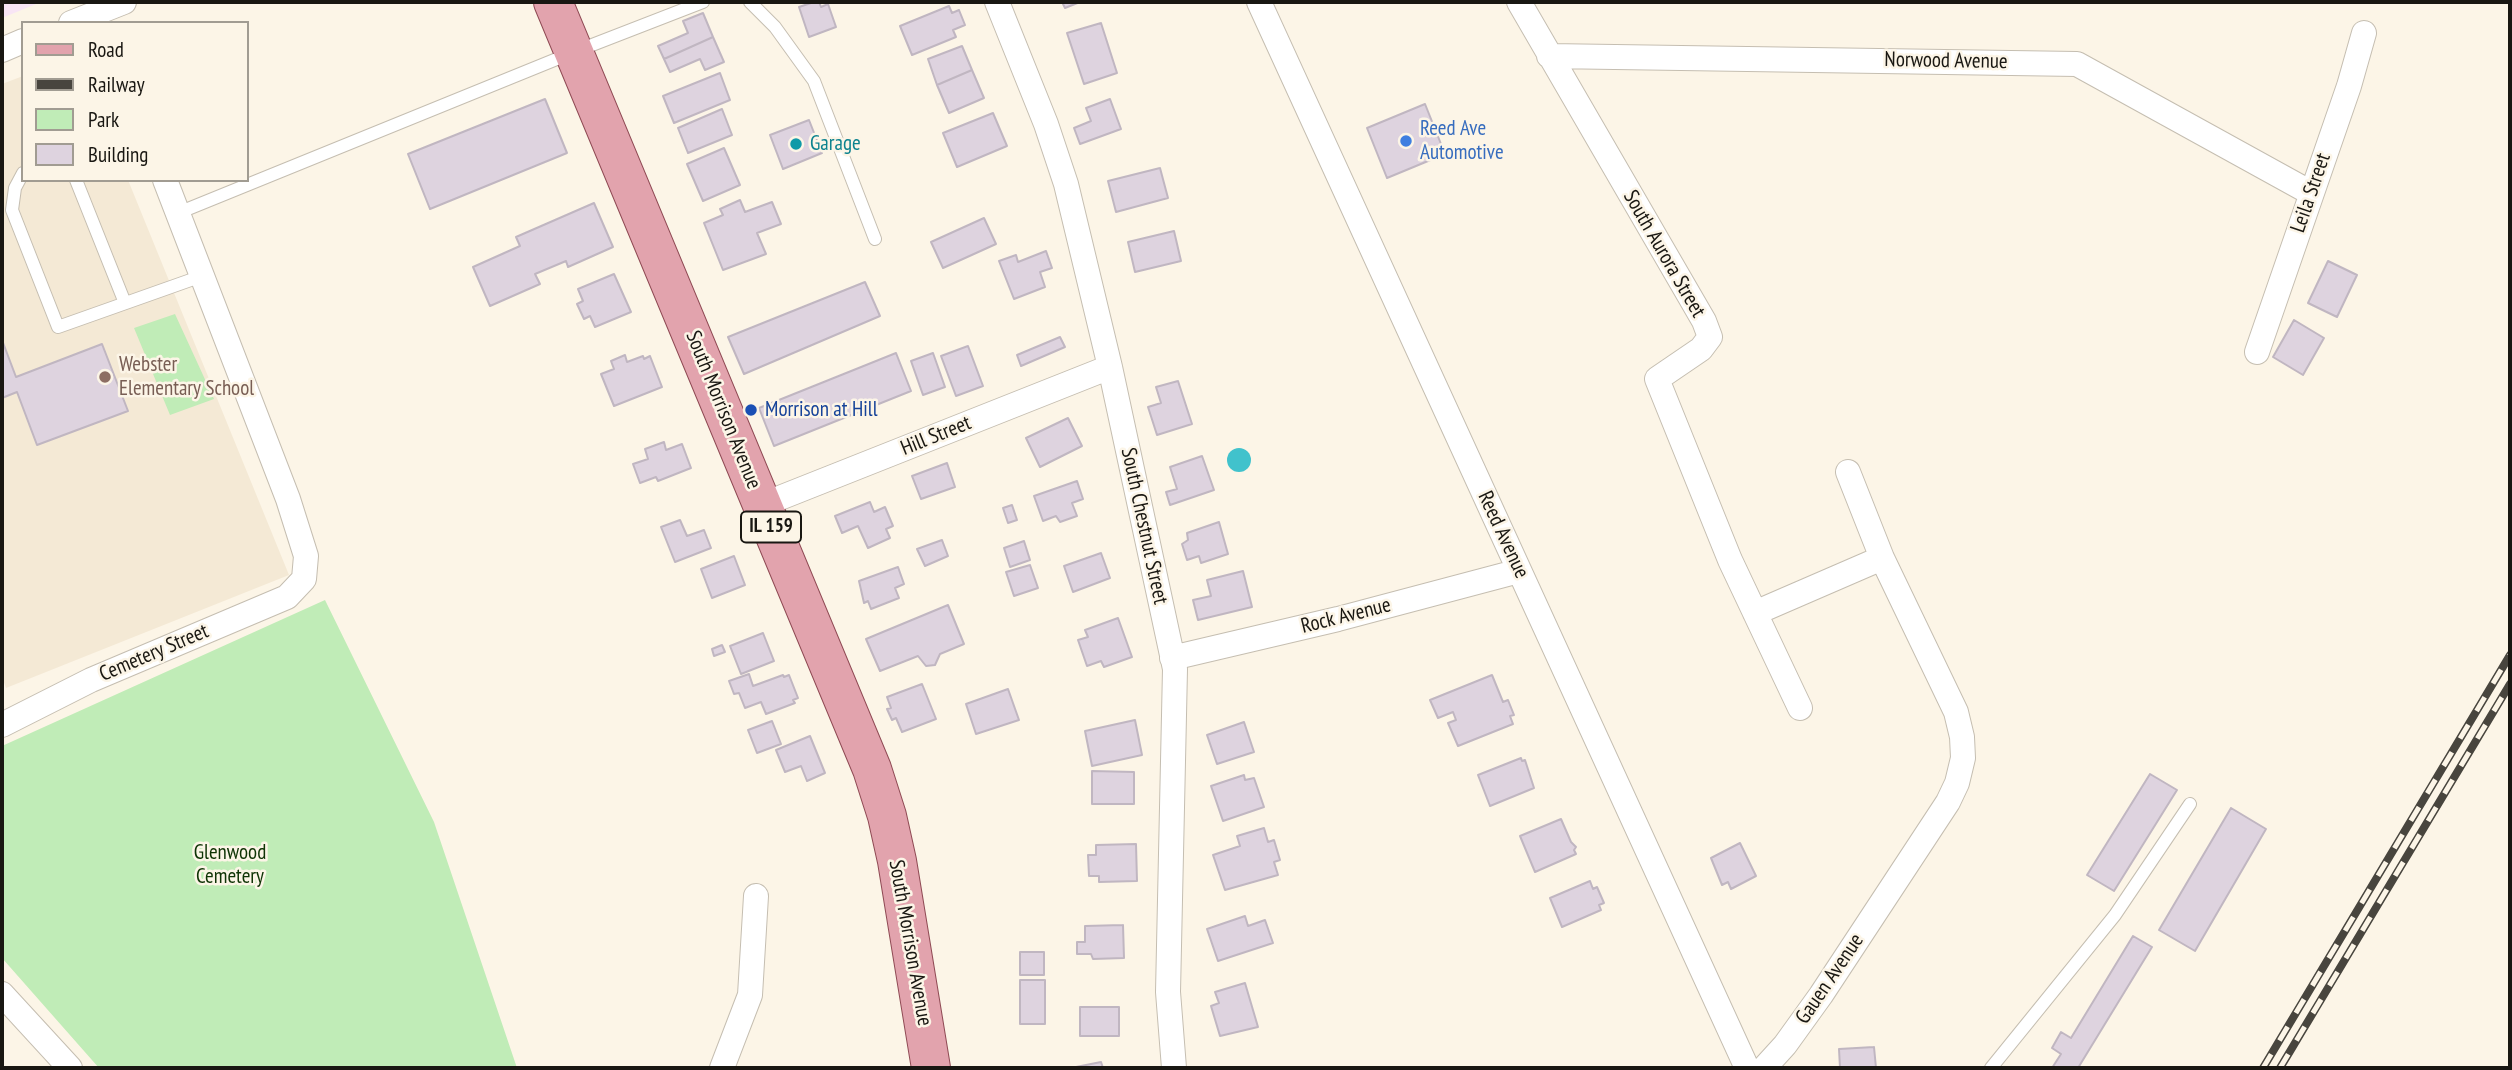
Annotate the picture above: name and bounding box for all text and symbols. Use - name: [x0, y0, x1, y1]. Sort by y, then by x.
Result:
- legend: [21, 21, 248, 182]
- text: Road: [88, 36, 124, 63]
- street label: Norwood Avenue: [1884, 47, 2008, 75]
- text: Railway: [88, 71, 145, 98]
- text: Park: [88, 106, 119, 133]
- place label: Reed Ave Automotive: [1420, 116, 1504, 166]
- place label: Garage: [810, 131, 861, 157]
- marker: Reed Ave Automotive: [1398, 133, 1414, 149]
- marker: Garage: [788, 136, 804, 152]
- text: Building: [88, 141, 148, 168]
- street label: Leila Street: [2286, 150, 2336, 236]
- street label: South Aurora Street: [1617, 186, 1711, 322]
- street label: South Morrison Avenue: [680, 327, 766, 493]
- place label: Webster Elementary School: [119, 352, 254, 402]
- marker: Webster Elementary School: [97, 369, 113, 385]
- place label: Morrison at Hill: [765, 397, 878, 423]
- marker: Morrison at Hill: [743, 402, 759, 418]
- street label: Hill Street: [897, 411, 975, 461]
- street label: South Chestnut Street: [1115, 446, 1173, 606]
- street label: Reed Avenue: [1472, 487, 1534, 583]
- road number: IL 159: [741, 512, 801, 542]
- street label: Rock Avenue: [1299, 593, 1393, 639]
- street label: Cemetery Street: [96, 619, 212, 687]
- park label: Glenwood Cemetery: [194, 840, 266, 890]
- street label: South Morrison Avenue: [883, 858, 937, 1028]
- street label: Gauen Avenue: [1791, 929, 1869, 1029]

